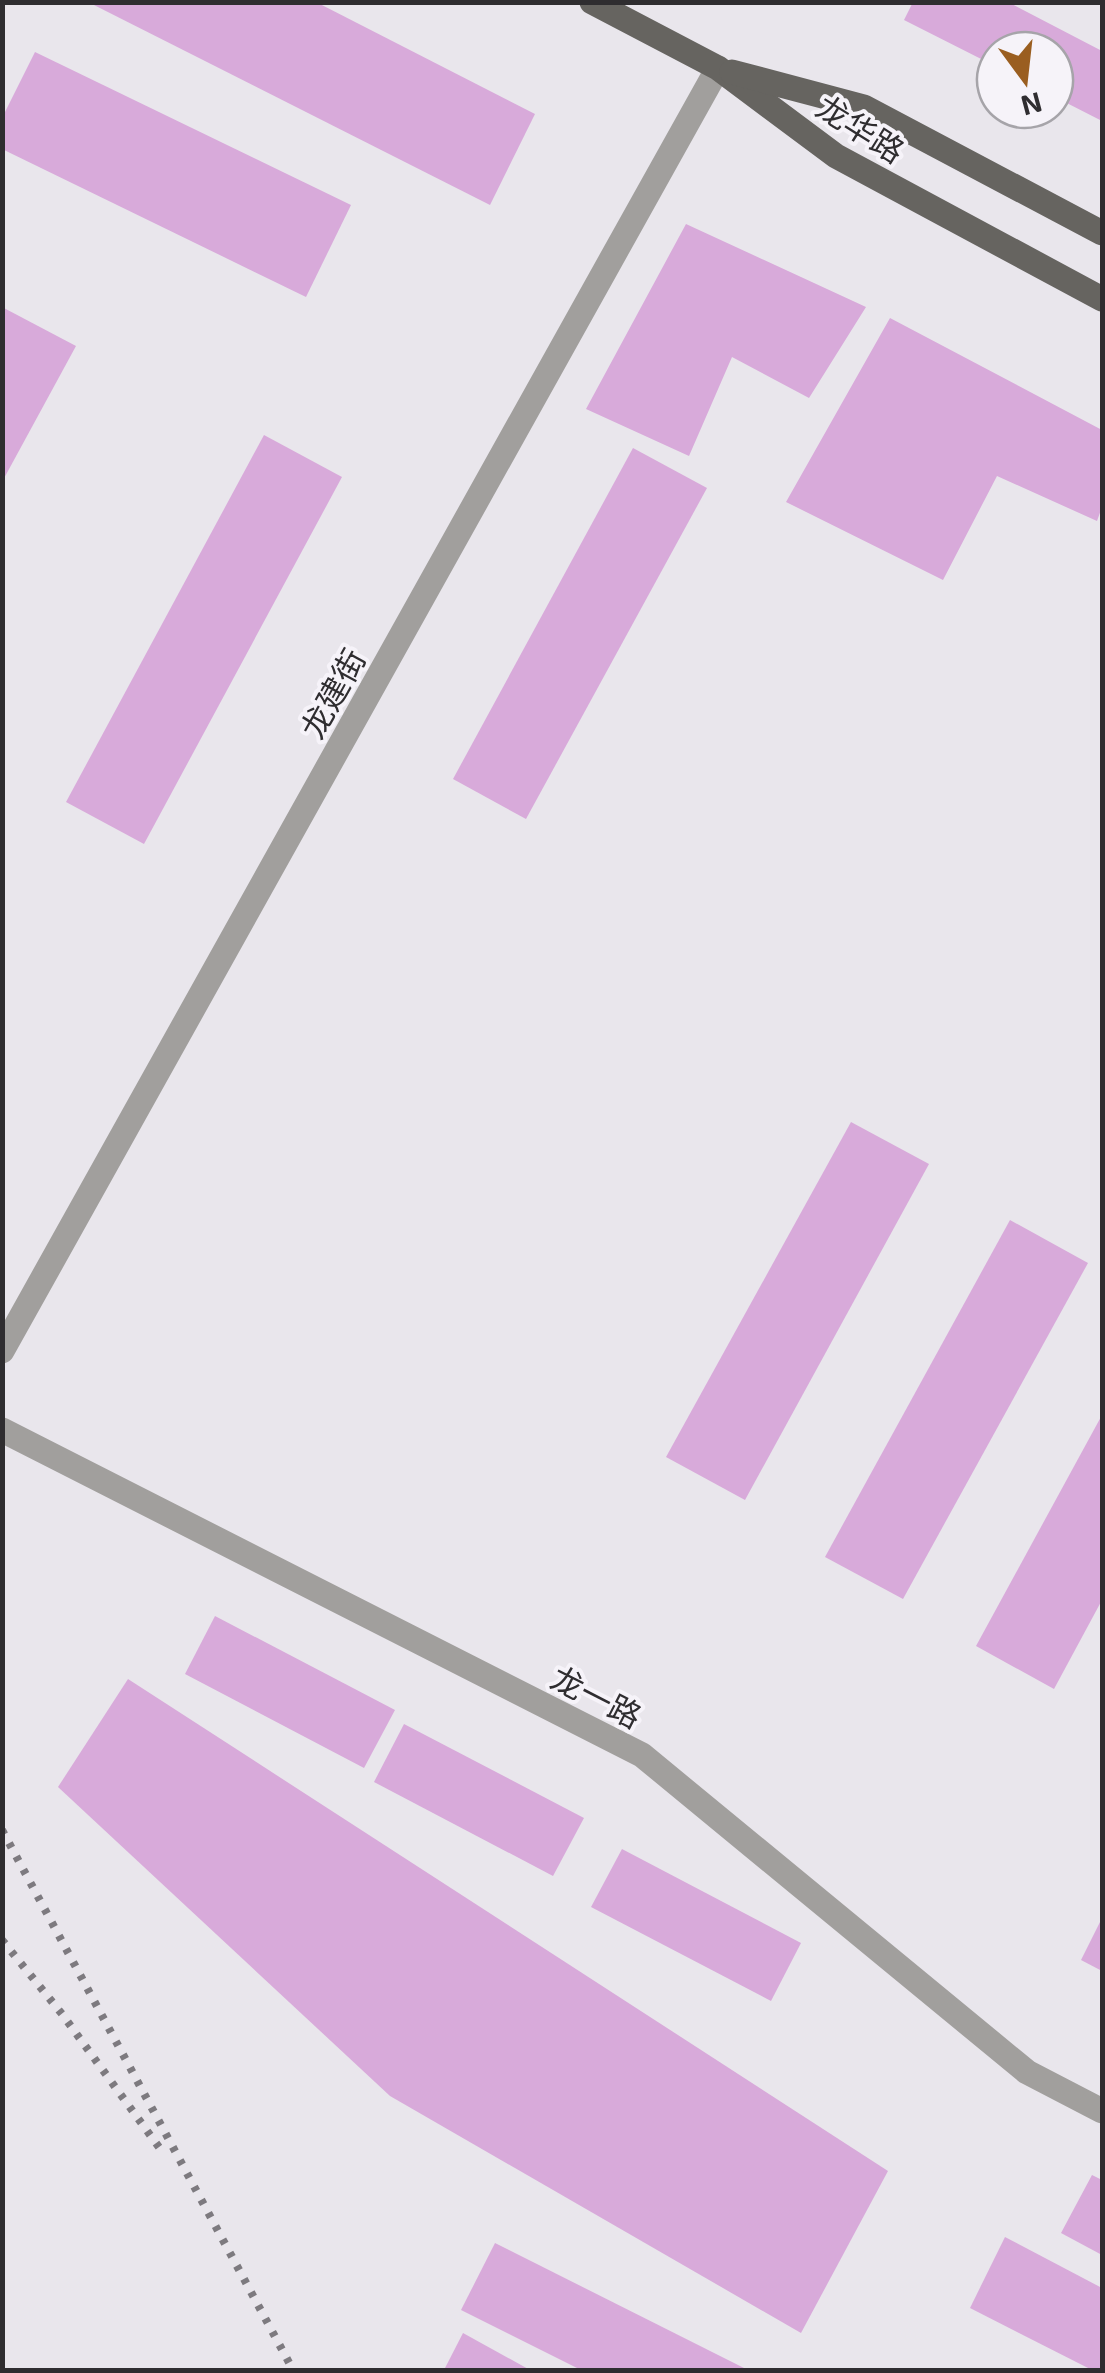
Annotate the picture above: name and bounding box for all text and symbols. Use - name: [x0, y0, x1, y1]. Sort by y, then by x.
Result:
- north arrow: [975, 30, 1075, 130]
- street label: 龙华路: [810, 86, 912, 170]
- text: N: [1018, 86, 1046, 124]
- street label: 龙建街: [292, 642, 372, 744]
- street label: 龙一路: [546, 1657, 648, 1735]

